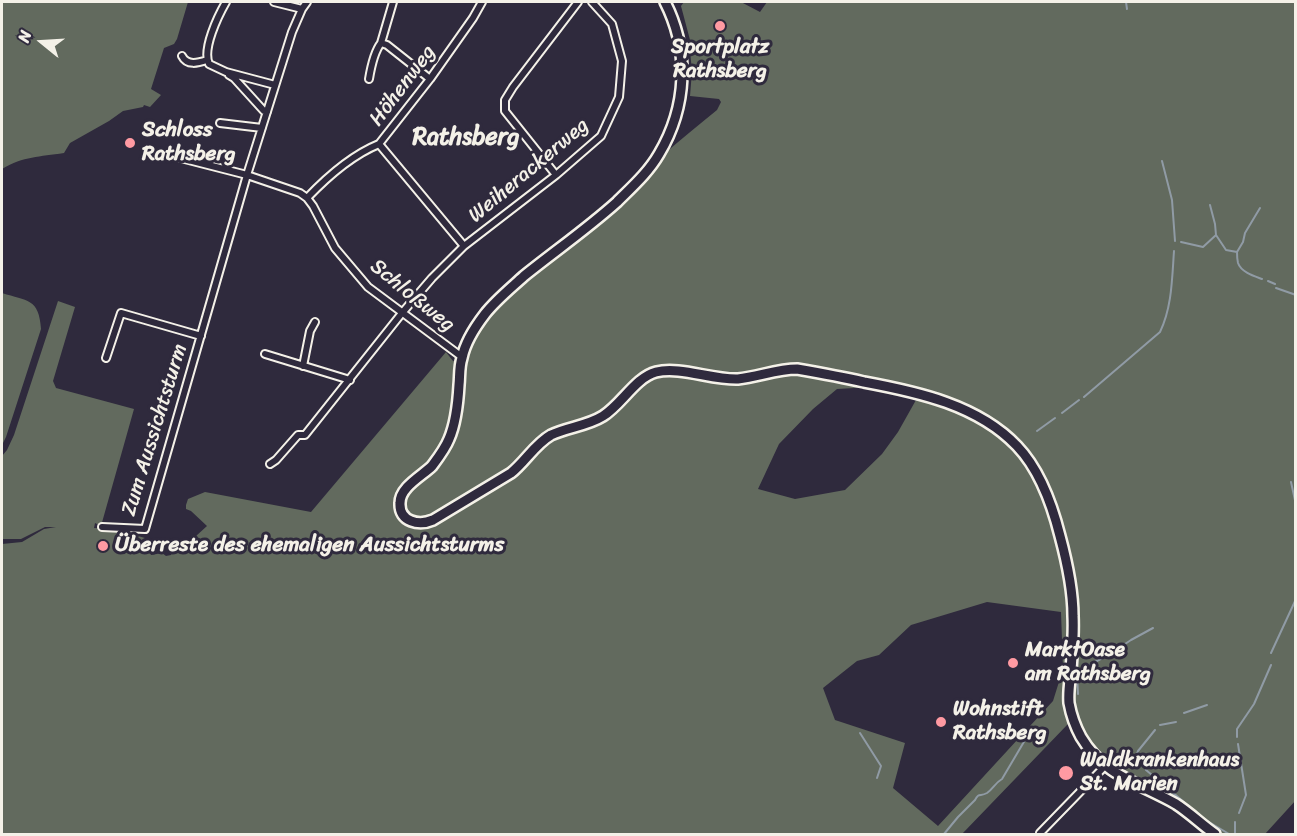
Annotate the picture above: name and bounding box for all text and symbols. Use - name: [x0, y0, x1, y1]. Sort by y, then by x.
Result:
- north arrow: [12, 12, 72, 72]
- marker: Sportplatz Rathsberg: [713, 19, 727, 33]
- text: N: [9, 27, 40, 46]
- place label: Sportplatz Rathsberg: [671, 35, 769, 85]
- street label: Höhenweg: [364, 41, 442, 131]
- street label: Weiherackerweg: [464, 113, 594, 229]
- place label: Schloss Rathsberg: [142, 118, 236, 168]
- district label: Rathsberg: [413, 124, 519, 152]
- marker: Schloss Rathsberg: [123, 136, 137, 150]
- street label: Schloßweg: [365, 254, 459, 338]
- street label: Zum Aussichtsturm: [117, 341, 193, 519]
- place label: Überreste des ehemaligen Aussichtsturms: [115, 533, 504, 559]
- marker: Überreste des ehemaligen Aussichtsturms: [96, 539, 110, 553]
- place label: MarktOase am Rathsberg: [1025, 638, 1151, 688]
- marker: MarktOase am Rathsberg: [1006, 656, 1020, 670]
- place label: Wohnstift Rathsberg: [953, 697, 1047, 747]
- marker: Wohnstift Rathsberg: [934, 715, 948, 729]
- place label: Waldkrankenhaus St. Marien: [1080, 748, 1239, 798]
- marker: Waldkrankenhaus St. Marien: [1057, 764, 1075, 782]

